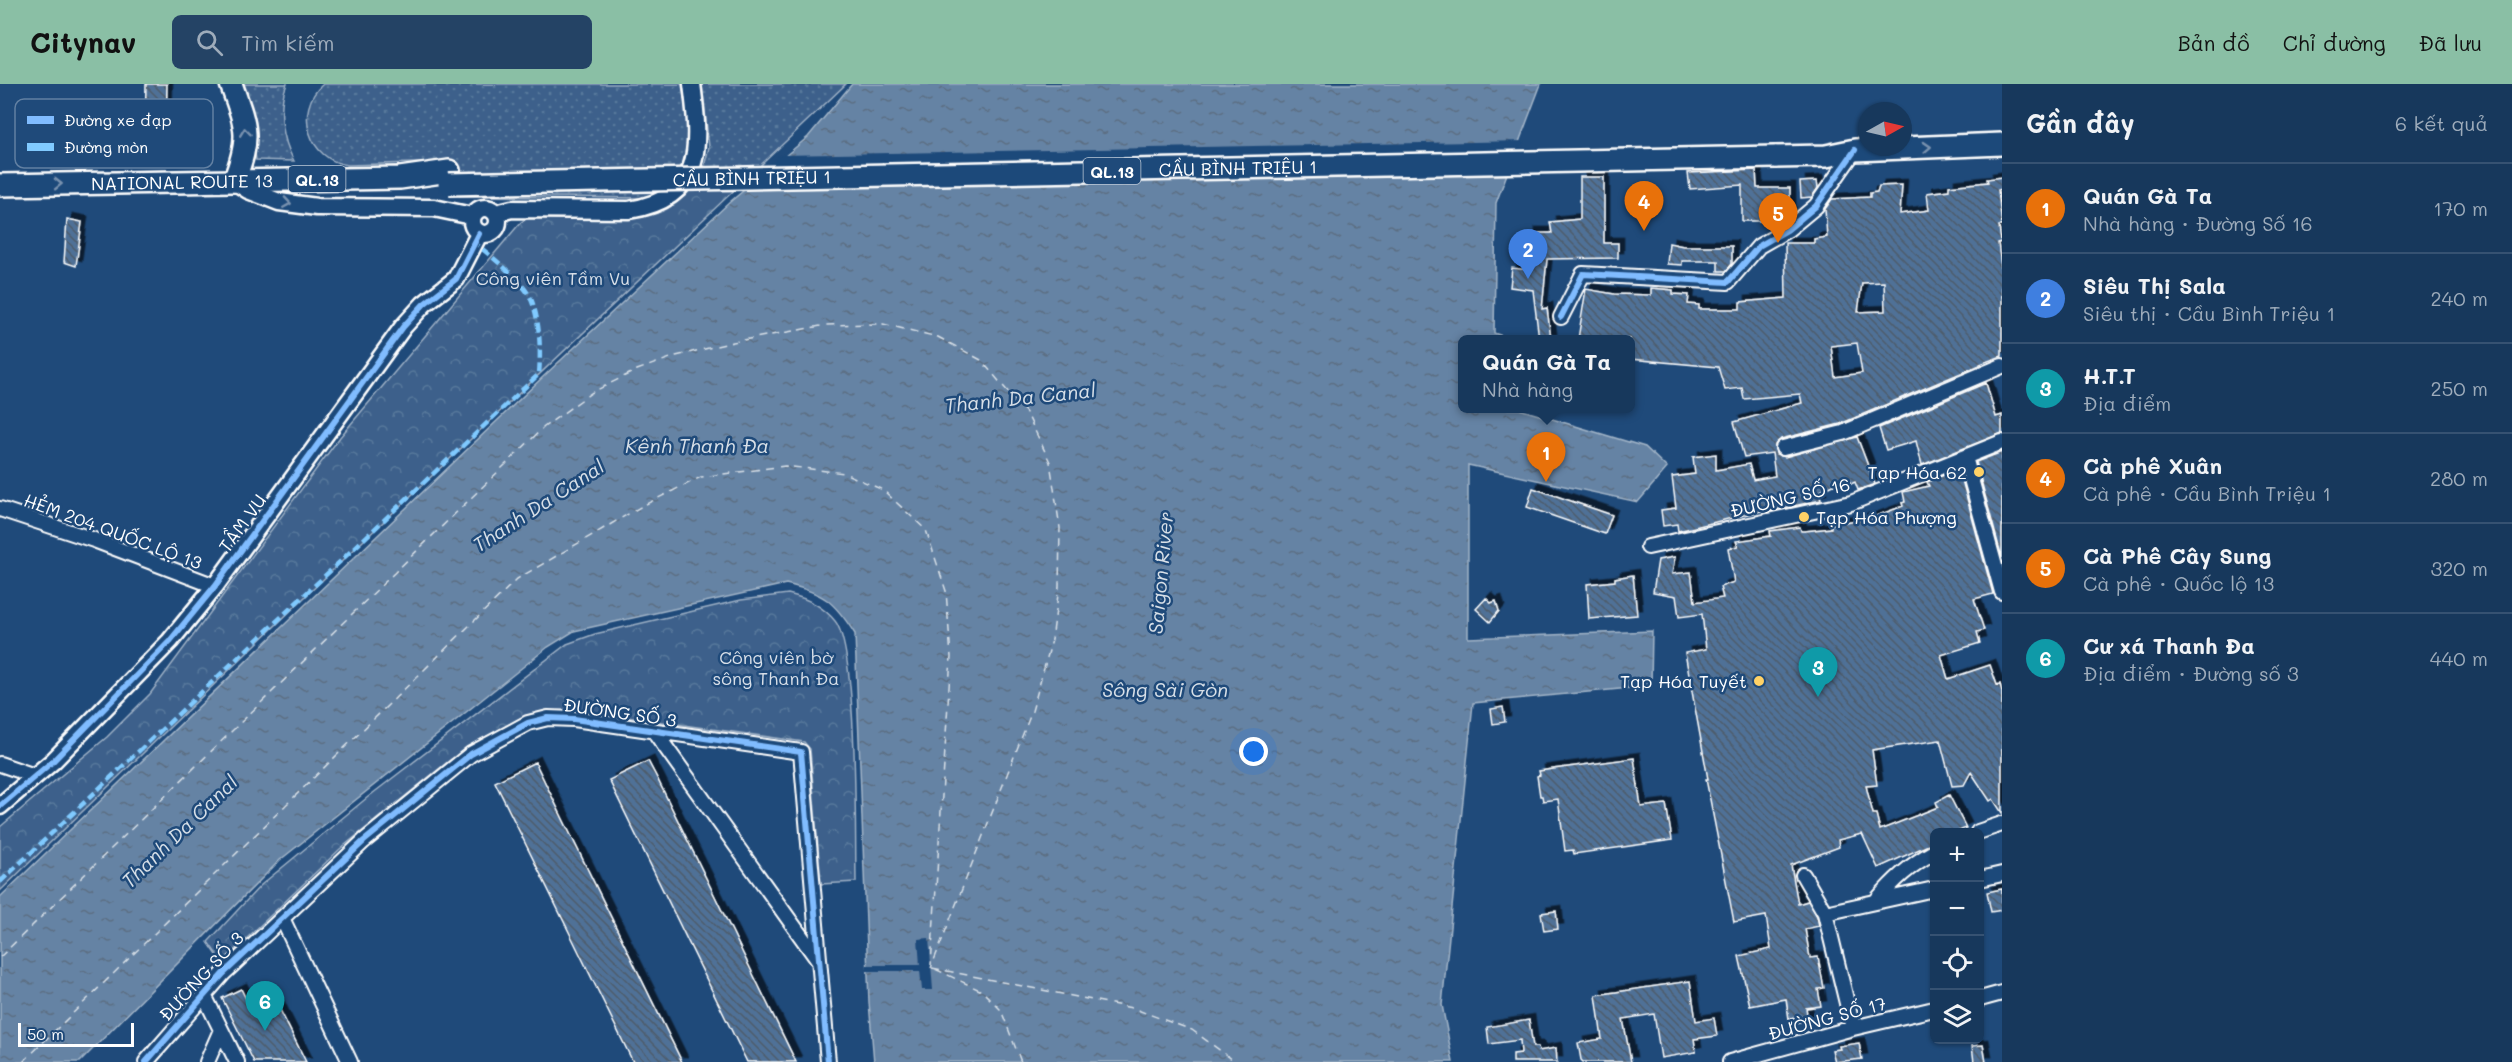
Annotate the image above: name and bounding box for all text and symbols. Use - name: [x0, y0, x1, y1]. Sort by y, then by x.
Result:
- search box: [172, 15, 592, 69]
- text: Citynav: [30, 24, 136, 60]
- icon: search: [193, 26, 226, 59]
- text: Tìm kiếm: [241, 28, 335, 57]
- text: Bản đồ: [2178, 29, 2250, 56]
- text: Chỉ đường: [2283, 29, 2386, 56]
- text: Đã lưu: [2419, 29, 2482, 56]
- legend: [15, 99, 213, 168]
- north arrow: [1858, 102, 1912, 156]
- text: Gần đây: [2026, 106, 2135, 140]
- text: Đường xe đạp: [64, 109, 172, 130]
- text: 6 kết quả: [2395, 110, 2488, 136]
- one-way arrow: [239, 128, 252, 137]
- text: Đường mòn: [64, 136, 148, 157]
- one-way arrow: [1922, 140, 1931, 153]
- street label: CẦU BÌNH TRIỆU 1: [1158, 154, 1317, 182]
- road number: QL.13: [1084, 158, 1140, 184]
- street label: CẦU BÌNH TRIỆU 1: [672, 164, 831, 191]
- road number: QL.13: [288, 166, 346, 192]
- street label: NATIONAL ROUTE 13: [91, 168, 273, 195]
- one-way arrow: [54, 177, 63, 190]
- text: Quán Gà Ta: [2083, 181, 2212, 210]
- pin: 4: [1624, 182, 1664, 231]
- pin: 5: [1758, 194, 1798, 243]
- text: 1: [2041, 195, 2050, 221]
- text: 170 m: [2433, 195, 2488, 221]
- one-way arrow: [283, 197, 292, 209]
- text: Nhà hàng · Đường Số 16: [2083, 210, 2313, 236]
- pin: 2: [1508, 230, 1547, 279]
- park label: Công viên Tầm Vu: [476, 266, 630, 290]
- text: Siêu Thị Sala: [2083, 271, 2226, 300]
- text: 2: [2040, 285, 2051, 311]
- text: 240 m: [2430, 285, 2488, 311]
- text: Siêu thị · Cầu Bình Triệu 1: [2083, 300, 2335, 326]
- popup: [1458, 335, 1635, 413]
- text: Quán Gà Ta: [1482, 347, 1611, 376]
- text: H.T.T: [2083, 361, 2136, 390]
- text: 3: [2040, 375, 2052, 401]
- text: 250 m: [2431, 375, 2488, 401]
- water label: Thanh Da Canal: [943, 376, 1097, 418]
- text: Nhà hàng: [1482, 376, 1573, 402]
- text: Địa điểm: [2083, 390, 2171, 416]
- water label: Kênh Thanh Đa: [625, 432, 769, 458]
- pin: 1: [1526, 432, 1566, 482]
- text: Cà phê Xuân: [2083, 451, 2222, 480]
- water label: Thanh Da Canal: [467, 453, 609, 557]
- place label: Tạp Hóa 62: [1868, 460, 1967, 484]
- marker: Tạp Hóa 62: [1972, 465, 1986, 479]
- text: 4: [2039, 465, 2052, 491]
- text: 280 m: [2430, 465, 2488, 491]
- street label: ĐƯỜNG SỐ 16: [1728, 472, 1852, 522]
- text: Cà phê · Cầu Bình Triệu 1: [2083, 480, 2331, 506]
- street label: HẺM 204 QUỐC LỘ 13: [21, 488, 205, 574]
- street label: TẦM VU: [213, 489, 271, 557]
- place label: Tạp Hóa Phượng: [1816, 505, 1957, 529]
- marker: Tạp Hóa Phượng: [1797, 510, 1811, 524]
- water label: Saigon River: [1142, 511, 1178, 635]
- text: Cà Phê Cây Sung: [2083, 541, 2271, 570]
- text: 5: [2040, 555, 2051, 581]
- text: 320 m: [2430, 555, 2488, 581]
- text: Cà phê · Quốc lộ 13: [2083, 570, 2274, 596]
- text: Cư xá Thanh Đa: [2083, 631, 2255, 660]
- park label: Công viên bờ sông Thanh Đa: [712, 645, 840, 690]
- text: 6: [2039, 645, 2052, 671]
- text: 440 m: [2430, 645, 2488, 671]
- pin: 3: [1798, 648, 1838, 697]
- text: Địa điểm · Đường số 3: [2083, 660, 2299, 686]
- place label: Tạp Hóa Tuyết: [1620, 669, 1747, 693]
- marker: Tạp Hóa Tuyết: [1752, 674, 1766, 688]
- water label: Sông Sài Gòn: [1102, 676, 1228, 702]
- street label: ĐƯỜNG SỐ 3: [562, 692, 678, 732]
- your location: [1239, 737, 1268, 766]
- water label: Thanh Da Canal: [115, 769, 243, 893]
- map controls: [1930, 828, 1984, 1044]
- button: +: [1930, 828, 1984, 882]
- button: −: [1930, 882, 1984, 936]
- street label: ĐƯỜNG SỐ 3: [153, 926, 249, 1026]
- button: locate: [1930, 936, 1984, 990]
- pin: 6: [246, 982, 284, 1031]
- button: layers: [1930, 990, 1984, 1044]
- street label: ĐƯỜNG SỐ 17: [1765, 991, 1889, 1045]
- scale bar: [18, 1020, 134, 1048]
- text: 50 m: [27, 1023, 64, 1044]

